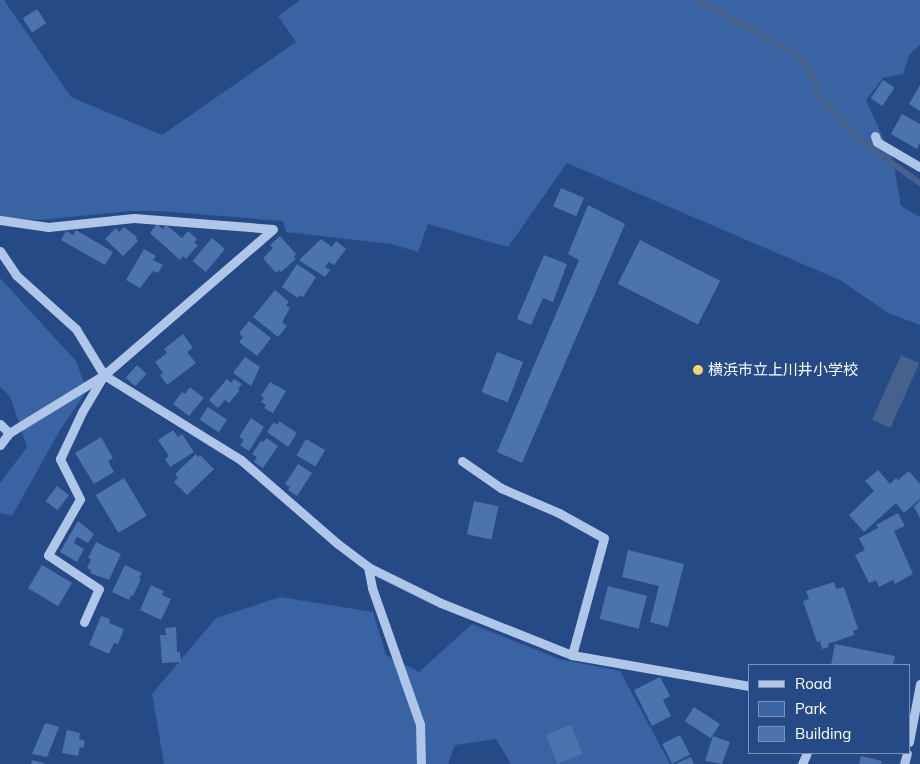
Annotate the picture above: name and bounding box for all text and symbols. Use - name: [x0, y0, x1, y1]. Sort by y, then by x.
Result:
- place label: 横浜市立上川井小学校: [708, 361, 858, 379]
- marker: 横浜市立上川井小学校: [692, 364, 704, 376]
- legend: [748, 664, 910, 754]
- text: Road: [795, 674, 832, 693]
- text: Park: [795, 699, 827, 718]
- text: Building: [795, 724, 851, 743]

